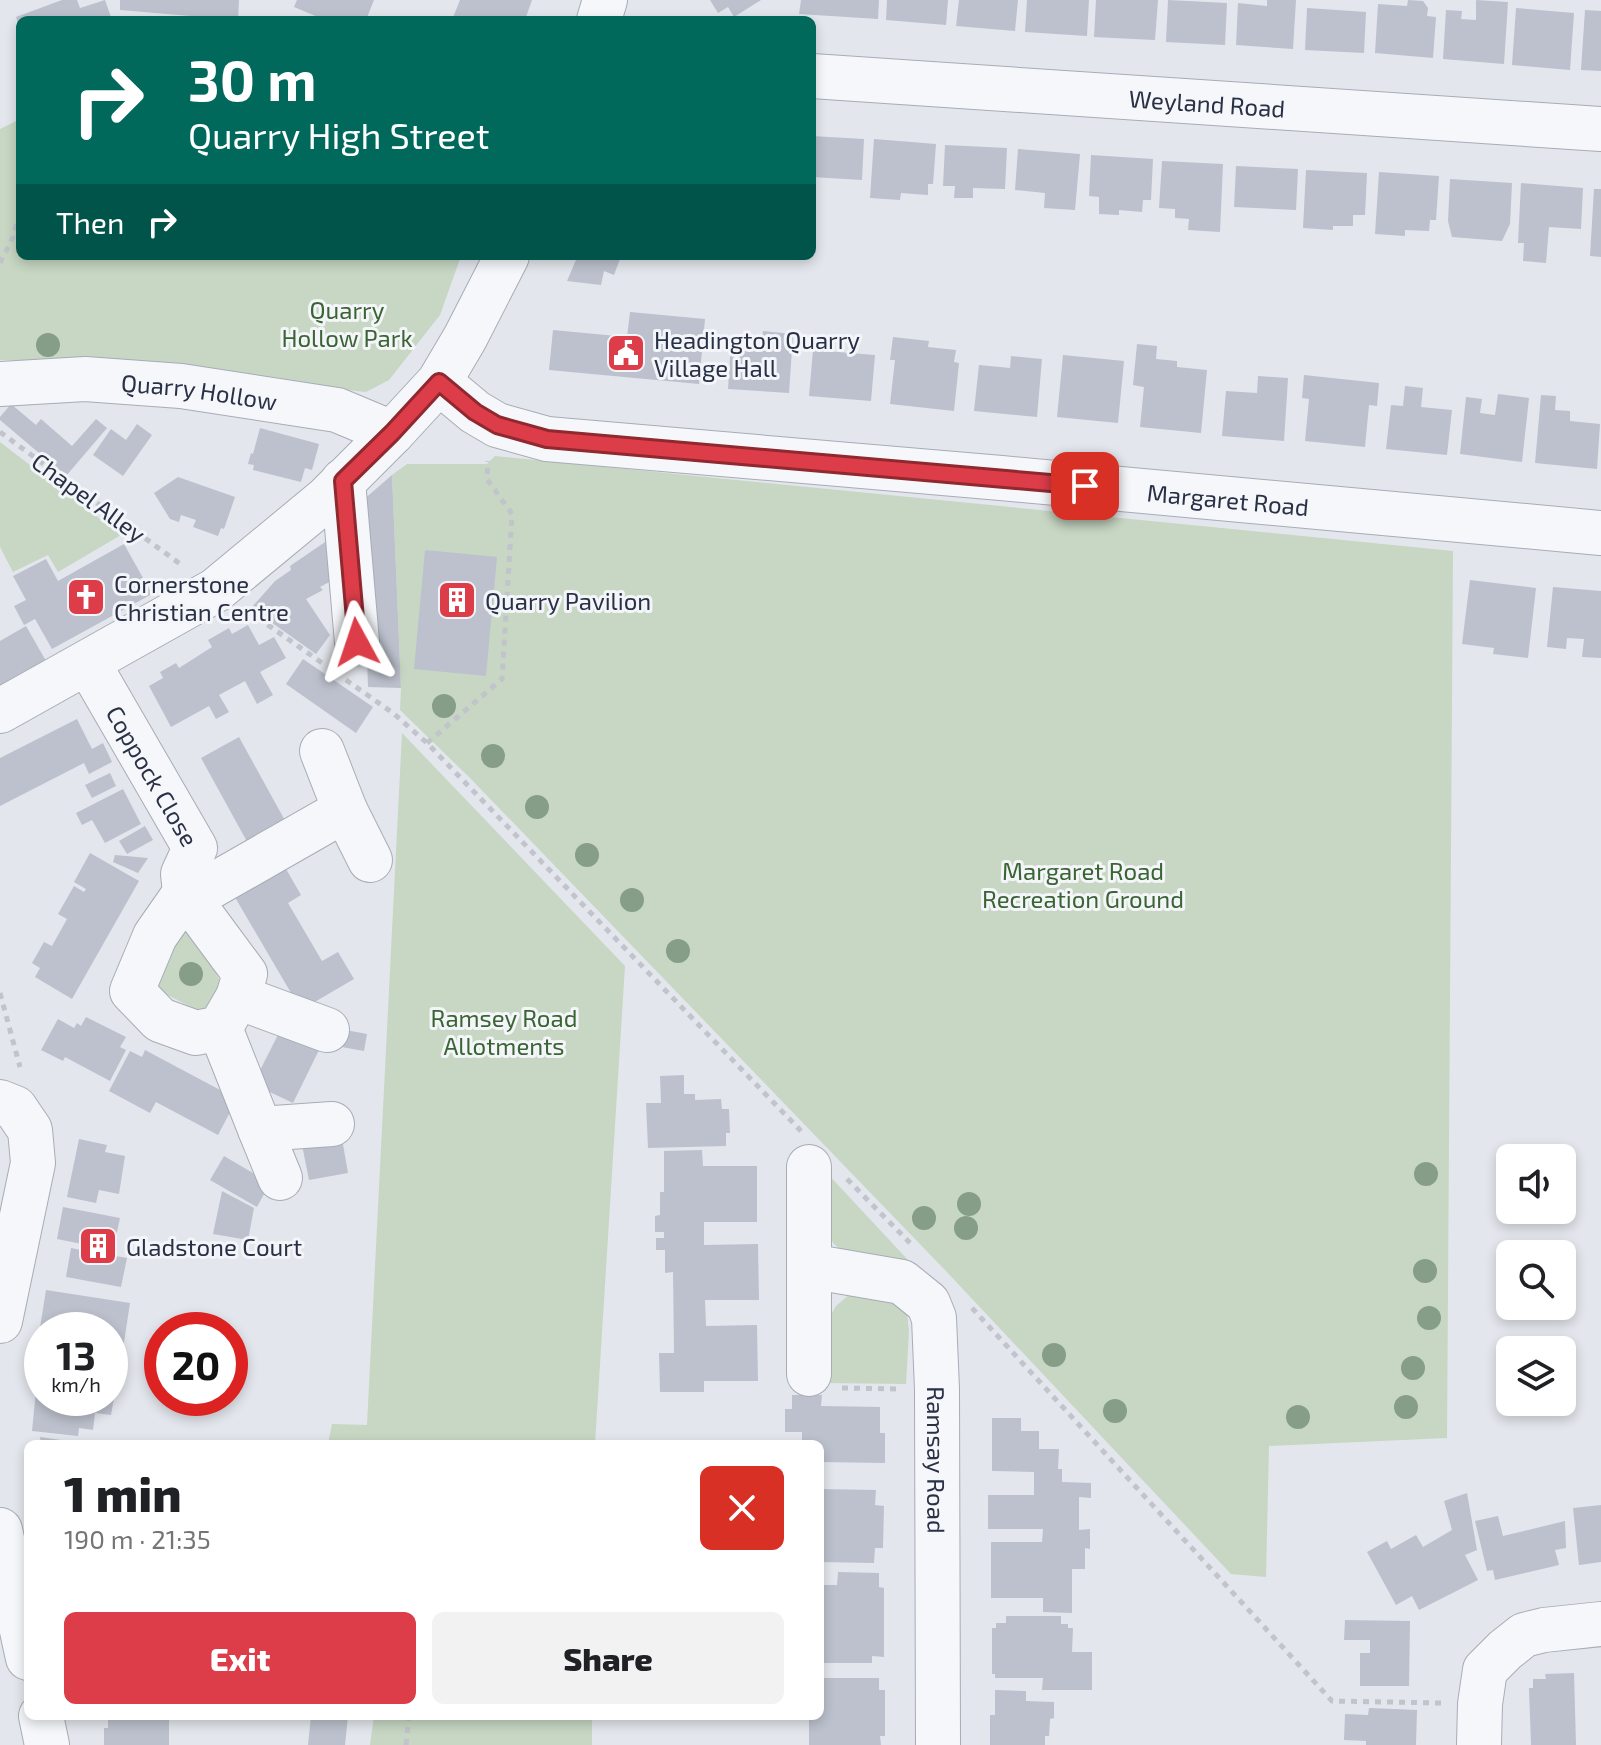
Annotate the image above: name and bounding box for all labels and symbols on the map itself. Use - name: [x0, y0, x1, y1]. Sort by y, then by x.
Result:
- street label: Weyland Road: [1128, 83, 1286, 122]
- park label: Quarry Hollow Park: [281, 295, 413, 352]
- place label: Headington Quarry Village Hall: [654, 325, 860, 382]
- public building icon: Headington Quarry Village Hall: [605, 332, 647, 374]
- street label: Quarry Hollow: [120, 367, 279, 415]
- street label: Chapel Alley: [26, 446, 152, 548]
- pin: [1051, 452, 1119, 520]
- street label: Margaret Road: [1146, 477, 1310, 521]
- place label: Cornerstone Christian Centre: [114, 569, 289, 626]
- church icon: Cornerstone Christian Centre: [65, 576, 107, 618]
- building icon: Quarry Pavilion: [436, 579, 478, 621]
- place label: Quarry Pavilion: [485, 586, 651, 615]
- position arrow: [315, 600, 399, 684]
- street label: Coppock Close: [101, 700, 205, 851]
- park label: Margaret Road Recreation Ground: [982, 856, 1184, 913]
- park label: Ramsey Road Allotments: [431, 1003, 577, 1060]
- building icon: Gladstone Court: [77, 1225, 119, 1267]
- place label: Gladstone Court: [126, 1232, 302, 1261]
- speed limit sign: 20: [144, 1312, 248, 1416]
- street label: Ramsay Road: [922, 1386, 952, 1534]

